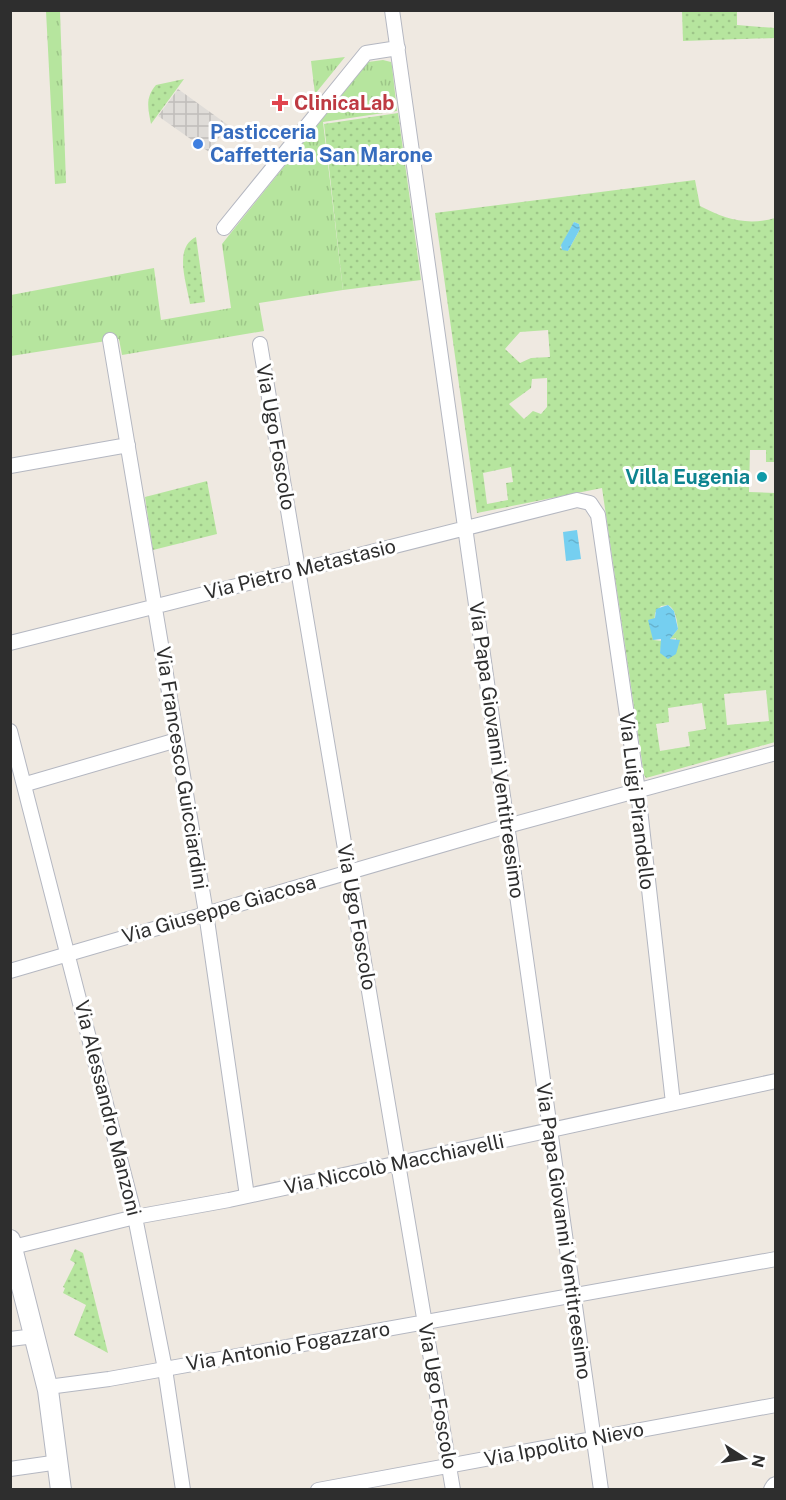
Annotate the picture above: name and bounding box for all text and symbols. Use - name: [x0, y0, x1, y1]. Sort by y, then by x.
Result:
- place label: ClinicaLab: [294, 91, 395, 115]
- marker: ClinicaLab: [271, 94, 289, 112]
- place label: Pasticceria Caffetteria San Marone: [210, 120, 433, 167]
- marker: Pasticceria Caffetteria San Marone: [191, 137, 205, 151]
- street label: Via Ugo Foscolo: [251, 362, 301, 512]
- place label: Villa Eugenia: [625, 465, 750, 489]
- marker: Villa Eugenia: [755, 470, 769, 484]
- street label: Via Pietro Metastasio: [202, 534, 398, 604]
- street label: Via Papa Giovanni Ventitreesimo: [464, 600, 530, 900]
- street label: Via Francesco Guicciardini: [151, 645, 213, 891]
- street label: Via Luigi Pirandello: [614, 711, 660, 891]
- street label: Via Ugo Foscolo: [332, 842, 382, 992]
- street label: Via Giuseppe Giacosa: [119, 870, 319, 948]
- street label: Via Alessandro Manzoni: [70, 998, 146, 1218]
- street label: Via Papa Giovanni Ventitreesimo: [531, 1081, 597, 1381]
- street label: Via Niccolò Macchiavelli: [282, 1129, 506, 1199]
- street label: Via Antonio Fogazzaro: [184, 1316, 392, 1376]
- street label: Via Ugo Foscolo: [413, 1321, 463, 1471]
- street label: Via Ippolito Nievo: [482, 1417, 646, 1471]
- north arrow: [714, 1428, 774, 1488]
- text: N: [748, 1453, 769, 1469]

